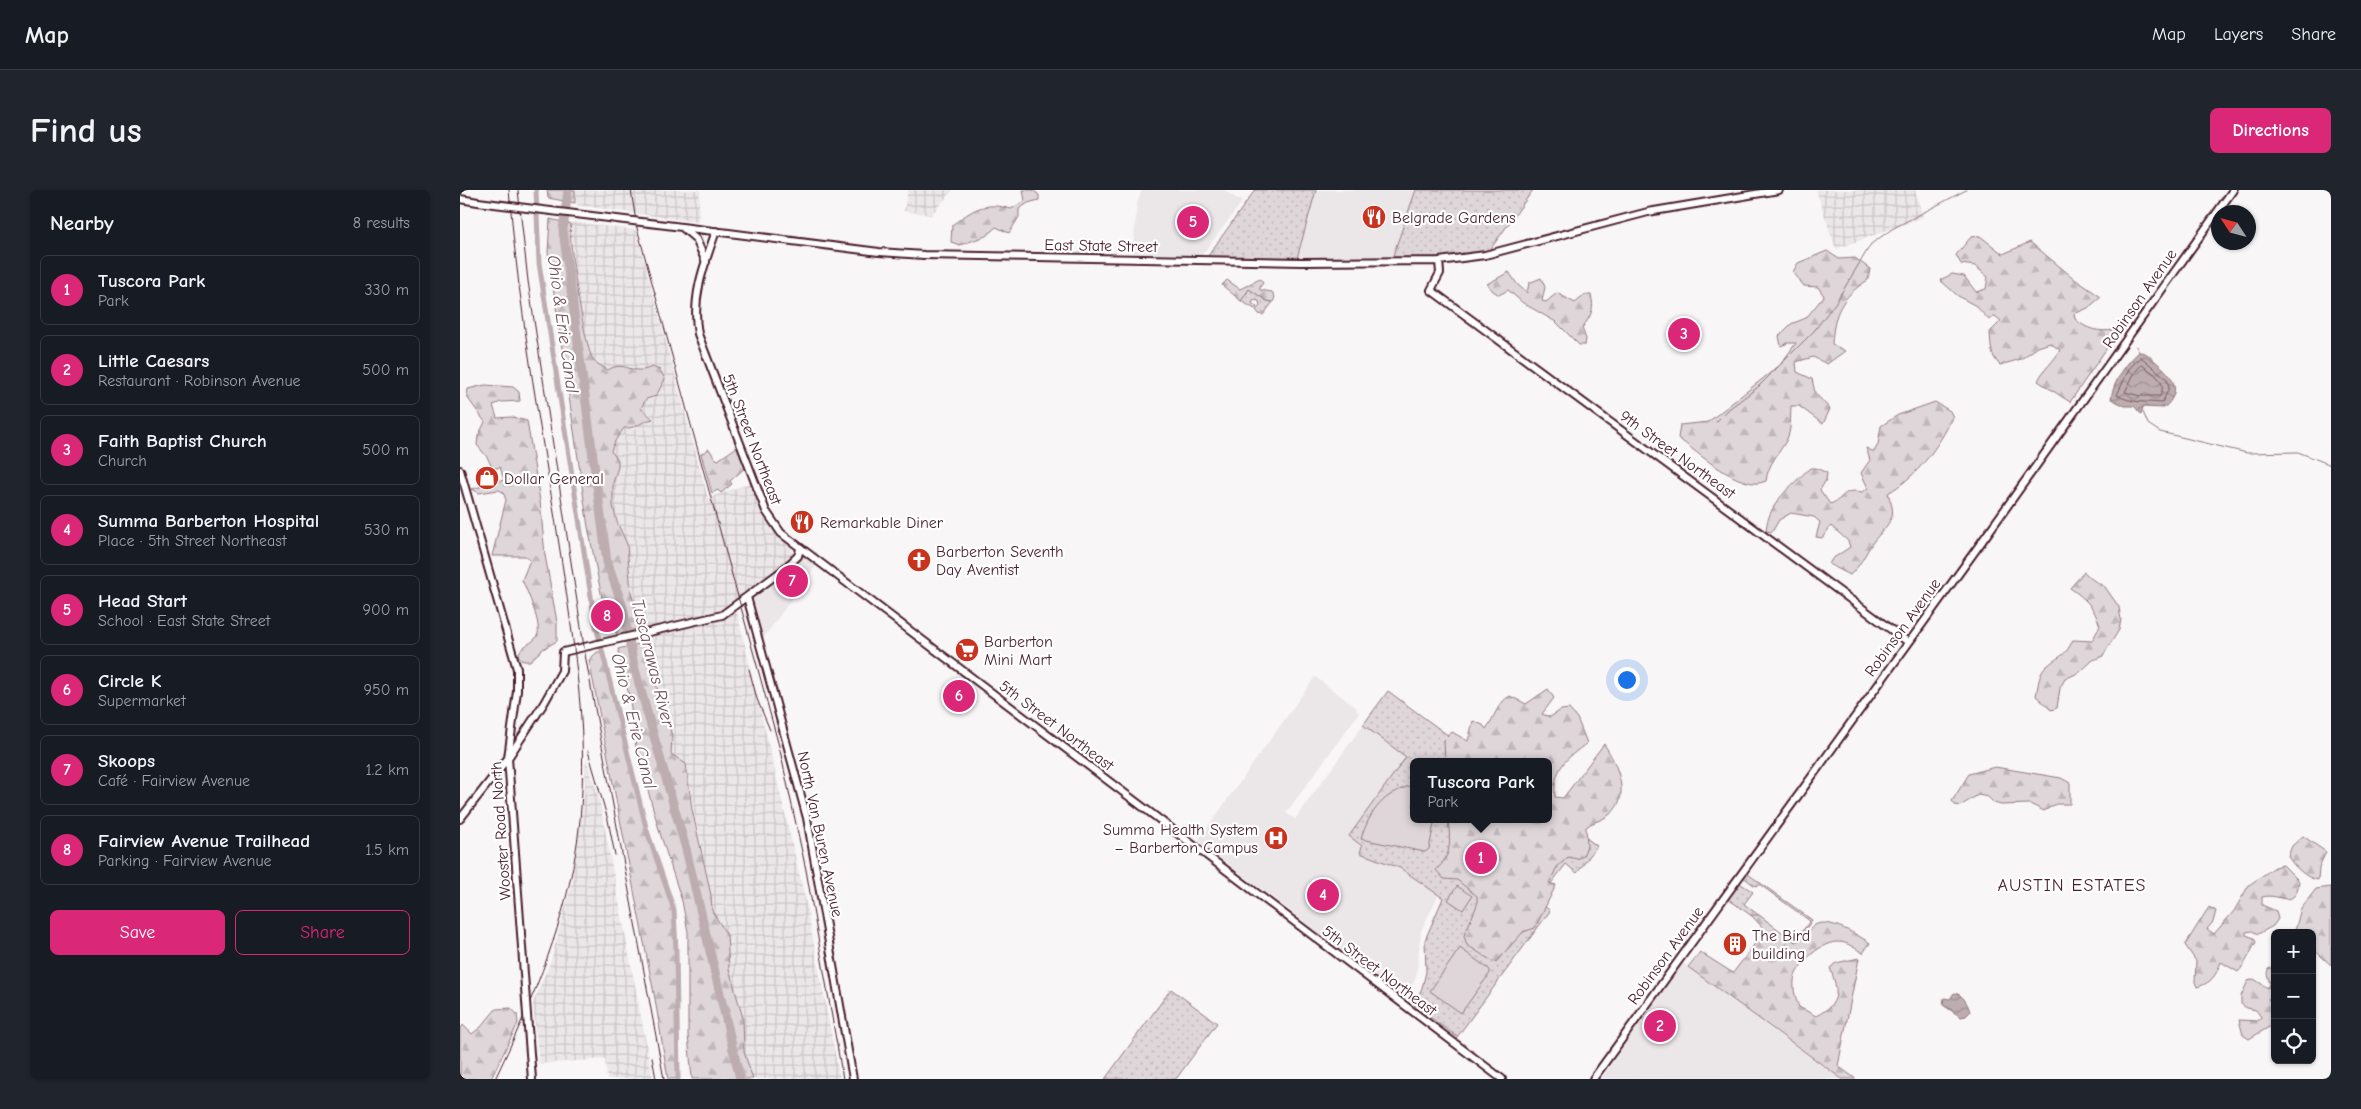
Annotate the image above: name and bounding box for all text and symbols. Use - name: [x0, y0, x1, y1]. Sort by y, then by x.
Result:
- text: Map: [25, 21, 69, 49]
- text: Map: [2152, 24, 2186, 45]
- text: Layers: [2214, 24, 2263, 45]
- text: Share: [2291, 24, 2336, 45]
- button: Directions: [2210, 108, 2331, 153]
- text: Find us: [30, 110, 142, 151]
- pin: 5: [1177, 203, 1209, 241]
- restaurant icon: Belgrade Gardens: [1361, 204, 1387, 230]
- north arrow: [2211, 205, 2256, 250]
- place label: Belgrade Gardens: [1392, 209, 1516, 227]
- text: Nearby: [50, 211, 114, 235]
- text: 8 results: [353, 214, 410, 232]
- street label: East State Street: [1044, 236, 1158, 256]
- street label: Robinson Avenue: [2099, 246, 2181, 352]
- water label: Ohio & Erie Canal: [542, 254, 583, 395]
- text: Tuscora Park: [98, 270, 205, 292]
- text: 1: [64, 281, 70, 299]
- text: 330 m: [364, 281, 409, 299]
- text: Park: [98, 292, 129, 310]
- pin: 3: [1668, 315, 1700, 353]
- text: Little Caesars: [98, 350, 209, 372]
- text: 2: [63, 361, 71, 379]
- text: 500 m: [362, 361, 409, 379]
- street label: 5th Street Northeast: [719, 371, 785, 508]
- text: Restaurant · Robinson Avenue: [98, 372, 301, 390]
- street label: 9th Street Northeast: [1616, 407, 1739, 503]
- text: Faith Baptist Church: [98, 430, 267, 452]
- text: 3: [63, 441, 71, 459]
- text: 500 m: [362, 441, 409, 459]
- text: Church: [98, 452, 147, 470]
- shop icon: Dollar General: [474, 465, 500, 491]
- place label: Dollar General: [504, 470, 604, 488]
- restaurant icon: Remarkable Diner: [789, 509, 815, 535]
- text: Summa Barberton Hospital: [98, 510, 319, 532]
- place label: Remarkable Diner: [820, 514, 944, 532]
- text: 4: [63, 521, 71, 539]
- text: 530 m: [364, 521, 409, 539]
- text: Place · 5th Street Northeast: [98, 532, 287, 550]
- place label: Barberton Seventh Day Aventist: [936, 543, 1063, 579]
- church icon: Barberton Seventh Day Aventist: [906, 547, 932, 573]
- pin: 7: [776, 562, 808, 600]
- street label: Robinson Avenue: [1861, 575, 1944, 680]
- text: Head Start: [98, 590, 187, 612]
- pin: 8: [591, 597, 623, 635]
- water label: Tuscarawas River: [626, 597, 679, 730]
- text: 5: [63, 601, 71, 619]
- text: 900 m: [362, 601, 409, 619]
- text: School · East State Street: [98, 612, 270, 630]
- place label: Barberton Mini Mart: [984, 633, 1053, 669]
- supermarket icon: Barberton Mini Mart: [954, 637, 980, 663]
- water label: Ohio & Erie Canal: [607, 651, 661, 792]
- your location: [1614, 667, 1640, 693]
- text: Circle K: [98, 670, 161, 692]
- pin: 6: [943, 677, 975, 715]
- street label: 5th Street Northeast: [996, 677, 1117, 775]
- text: 6: [63, 681, 71, 699]
- text: 950 m: [364, 681, 409, 699]
- text: Supermarket: [98, 692, 186, 710]
- text: Skoops: [98, 750, 155, 772]
- street label: North Van Buren Avenue: [794, 750, 846, 919]
- popup: [1410, 758, 1552, 823]
- text: 7: [63, 761, 71, 779]
- text: 1.2 km: [366, 761, 409, 779]
- street label: Wooster Road North: [487, 761, 515, 901]
- text: Tuscora Park: [1427, 771, 1535, 793]
- text: Café · Fairview Avenue: [98, 772, 250, 790]
- text: Park: [1427, 793, 1458, 811]
- place label: Summa Health System – Barberton Campus: [1103, 821, 1258, 857]
- hospital icon: Summa Health System – Barberton Campus: [1263, 825, 1289, 851]
- text: Fairview Avenue Trailhead: [98, 830, 310, 852]
- pin: 1: [1465, 839, 1497, 877]
- text: 8: [63, 841, 71, 859]
- text: 1.5 km: [365, 841, 409, 859]
- text: Parking · Fairview Avenue: [98, 852, 272, 870]
- district label: AUSTIN ESTATES: [1997, 875, 2147, 896]
- pin: 4: [1307, 876, 1339, 914]
- street label: Robinson Avenue: [1624, 903, 1707, 1008]
- button: Save: [50, 910, 225, 955]
- button: Share: [235, 910, 410, 955]
- street label: 5th Street Northeast: [1319, 922, 1440, 1020]
- place label: The Bird building: [1752, 927, 1810, 963]
- map controls: [2271, 929, 2316, 1064]
- button: +: [2271, 929, 2316, 974]
- building icon: The Bird building: [1722, 931, 1748, 957]
- button: −: [2271, 974, 2316, 1019]
- pin: 2: [1644, 1007, 1676, 1045]
- button: locate: [2271, 1019, 2316, 1064]

